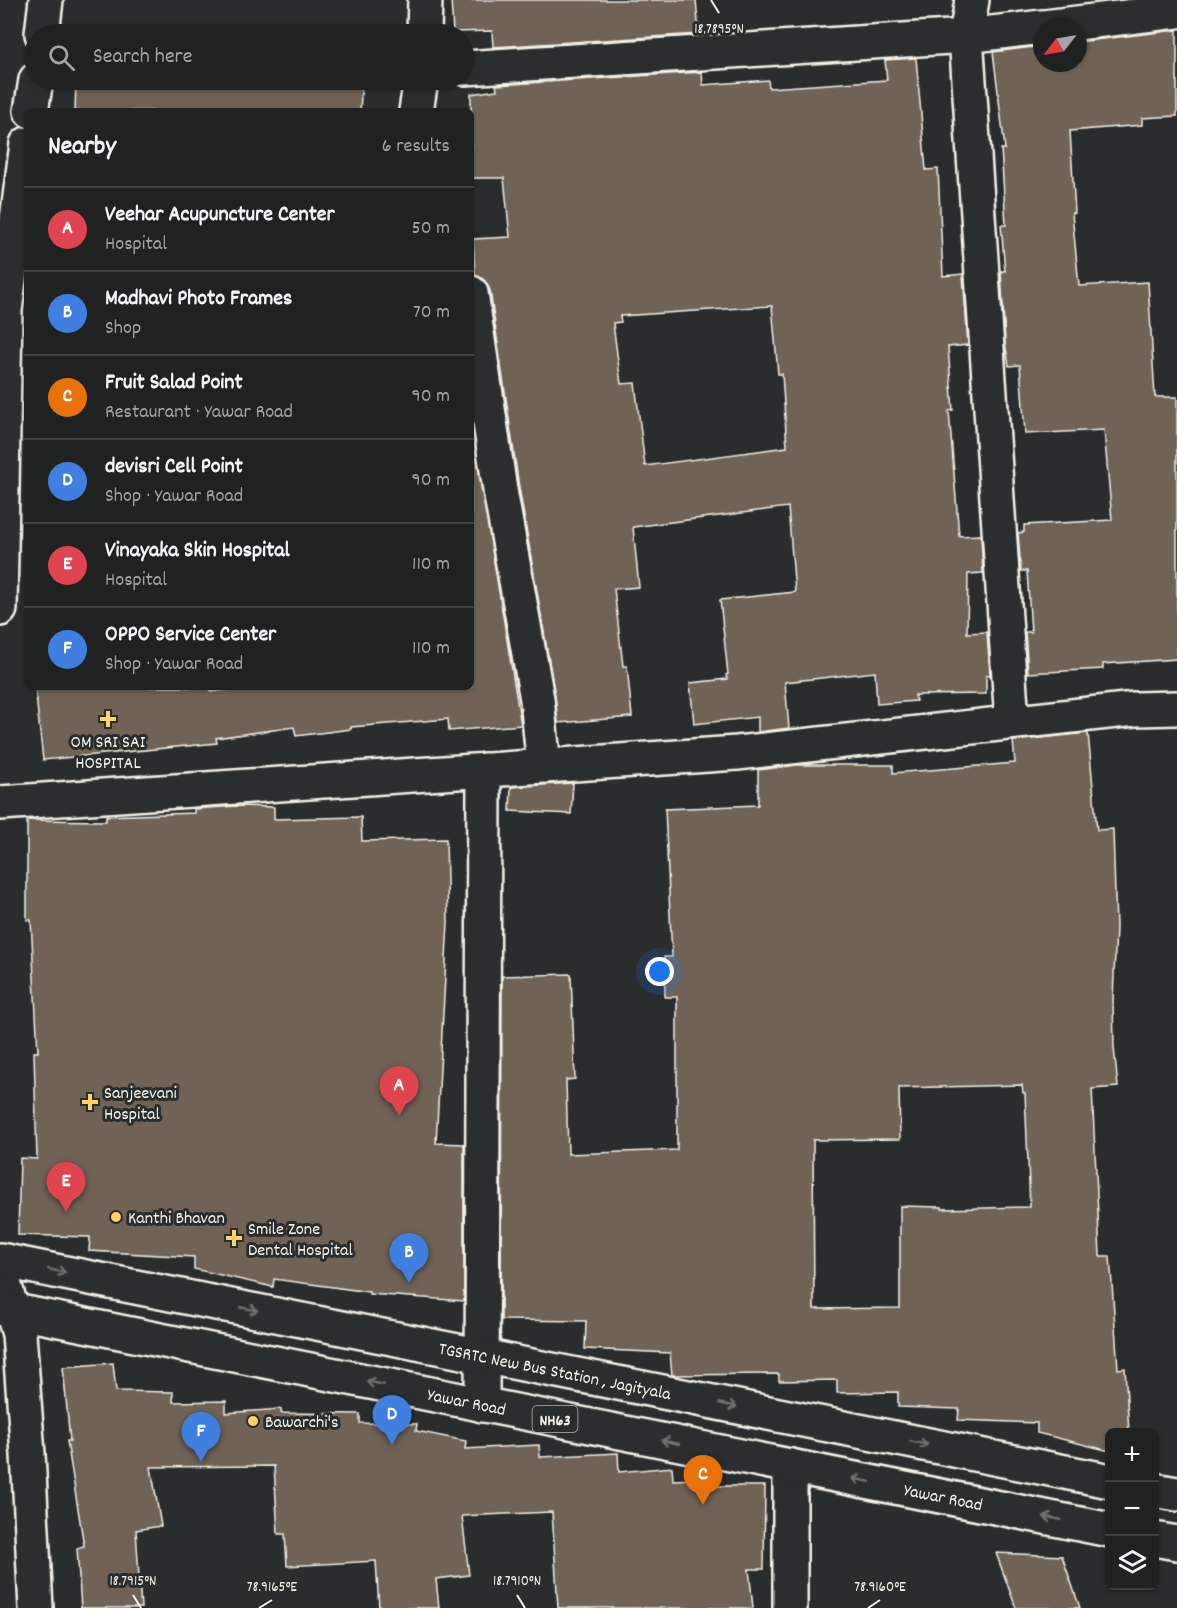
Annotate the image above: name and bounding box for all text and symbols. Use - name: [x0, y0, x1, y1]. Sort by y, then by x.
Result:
- north arrow: [1033, 18, 1087, 72]
- text: 18.7895°N: [694, 19, 744, 41]
- search box: [24, 24, 474, 90]
- icon: search: [45, 41, 78, 74]
- text: Search here: [93, 42, 192, 73]
- text: Nearby: [48, 129, 116, 166]
- text: 6 results: [382, 133, 450, 161]
- text: Veehar Acupuncture Center: [105, 200, 335, 231]
- text: A: [62, 215, 73, 243]
- text: 50 m: [412, 215, 450, 243]
- text: Hospital: [105, 231, 167, 259]
- text: Madhavi Photo Frames: [105, 284, 292, 315]
- text: B: [63, 299, 72, 327]
- text: 70 m: [413, 299, 450, 327]
- text: Shop: [105, 315, 141, 343]
- text: Fruit Salad Point: [105, 368, 243, 399]
- text: C: [63, 383, 72, 411]
- text: 90 m: [412, 383, 450, 411]
- text: Restaurant · Yawar Road: [105, 399, 293, 427]
- text: devisri Cell Point: [105, 452, 243, 483]
- text: D: [62, 467, 73, 495]
- text: 90 m: [412, 467, 450, 495]
- text: Shop · Yawar Road: [105, 483, 243, 511]
- text: Vinayaka Skin Hospital: [105, 536, 290, 567]
- text: E: [63, 551, 72, 579]
- text: 110 m: [412, 551, 450, 579]
- text: Hospital: [105, 567, 167, 595]
- text: OPPO Service Center: [105, 620, 276, 651]
- text: F: [63, 635, 72, 663]
- text: 110 m: [412, 635, 450, 663]
- text: Shop · Yawar Road: [105, 651, 243, 679]
- marker: OM SRI SAI HOSPITAL: [99, 710, 117, 728]
- place label: OM SRI SAI HOSPITAL: [71, 731, 146, 777]
- your location: [645, 957, 674, 986]
- pin: A: [380, 1066, 418, 1116]
- place label: Sanjeevani Hospital: [104, 1082, 177, 1128]
- marker: Sanjeevani Hospital: [81, 1093, 99, 1111]
- pin: E: [46, 1162, 86, 1212]
- place label: Kanthi Bhavan: [128, 1207, 225, 1232]
- marker: Kanthi Bhavan: [109, 1210, 123, 1224]
- place label: Smile Zone Dental Hospital: [248, 1218, 353, 1264]
- marker: Smile Zone Dental Hospital: [225, 1229, 243, 1247]
- pin: B: [390, 1234, 428, 1283]
- one-way arrow: [47, 1266, 67, 1277]
- one-way arrow: [238, 1304, 258, 1315]
- street label: TGSRTC New Bus Station , Jagityala: [436, 1338, 673, 1408]
- one-way arrow: [366, 1377, 386, 1388]
- street label: Yawar Road: [425, 1384, 508, 1424]
- pin: D: [372, 1396, 412, 1445]
- one-way arrow: [719, 1399, 738, 1411]
- road number: NH63: [532, 1406, 578, 1432]
- place label: Bawarchi's: [265, 1411, 339, 1436]
- pin: F: [182, 1412, 220, 1462]
- marker: Bawarchi's: [246, 1414, 260, 1428]
- map controls: [1105, 1428, 1159, 1590]
- button: +: [1105, 1428, 1159, 1482]
- one-way arrow: [660, 1436, 680, 1447]
- one-way arrow: [909, 1438, 929, 1449]
- pin: C: [684, 1456, 722, 1505]
- one-way arrow: [852, 1474, 871, 1485]
- street label: Yawar Road: [901, 1479, 984, 1519]
- button: −: [1105, 1482, 1159, 1536]
- one-way arrow: [1043, 1512, 1062, 1523]
- button: layers: [1105, 1536, 1159, 1590]
- text: 18.7915°N: [110, 1571, 156, 1593]
- text: 18.7910°N: [493, 1571, 541, 1593]
- text: 78.9165°E: [247, 1577, 297, 1599]
- text: 78.9160°E: [854, 1577, 906, 1599]

